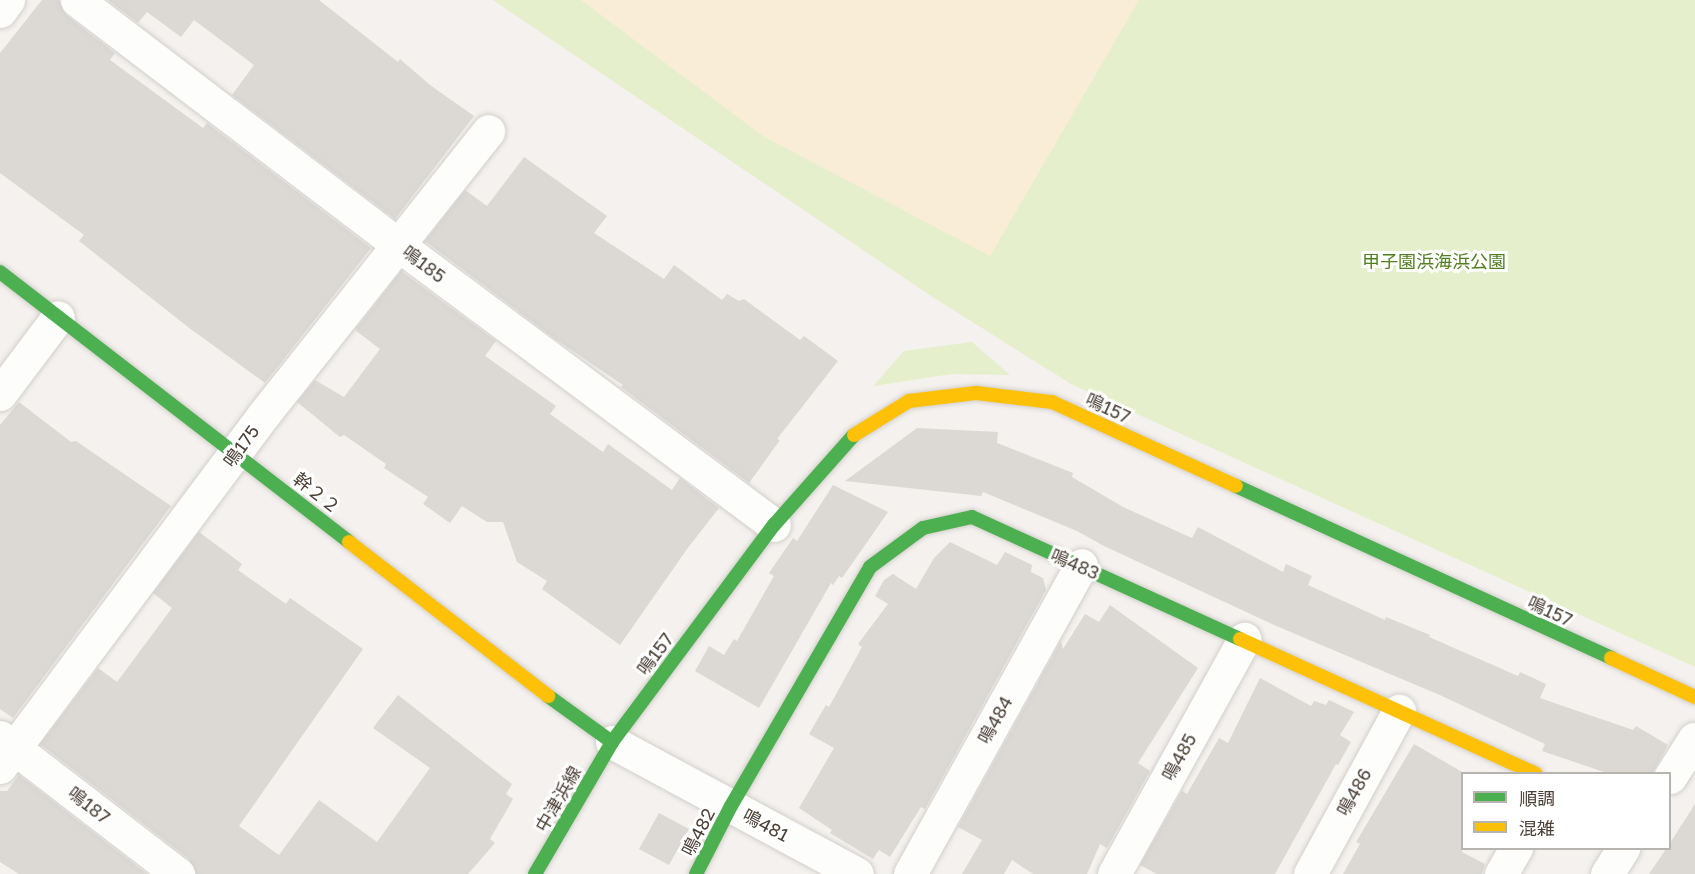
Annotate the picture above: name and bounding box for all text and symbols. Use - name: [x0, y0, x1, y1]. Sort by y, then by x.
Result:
- street label: 鳴185: [398, 241, 450, 287]
- park label: 甲子園浜海浜公園: [1362, 250, 1506, 272]
- street label: 鳴157: [1082, 388, 1134, 428]
- street label: 鳴175: [219, 421, 263, 471]
- street label: 幹２２: [289, 468, 345, 518]
- street label: 鳴483: [1048, 544, 1102, 584]
- street label: 鳴157: [1524, 591, 1576, 631]
- street label: 鳴157: [632, 629, 678, 679]
- street label: 鳴484: [973, 692, 1017, 748]
- street label: 鳴485: [1157, 730, 1201, 784]
- street label: 中津浜線: [531, 762, 585, 836]
- street label: 鳴486: [1332, 765, 1376, 819]
- legend: [1461, 772, 1671, 850]
- street label: 鳴187: [64, 782, 114, 828]
- text: 順調: [1519, 787, 1555, 809]
- street label: 鳴481: [739, 804, 793, 846]
- street label: 鳴482: [677, 805, 719, 859]
- text: 混雑: [1519, 817, 1555, 839]

